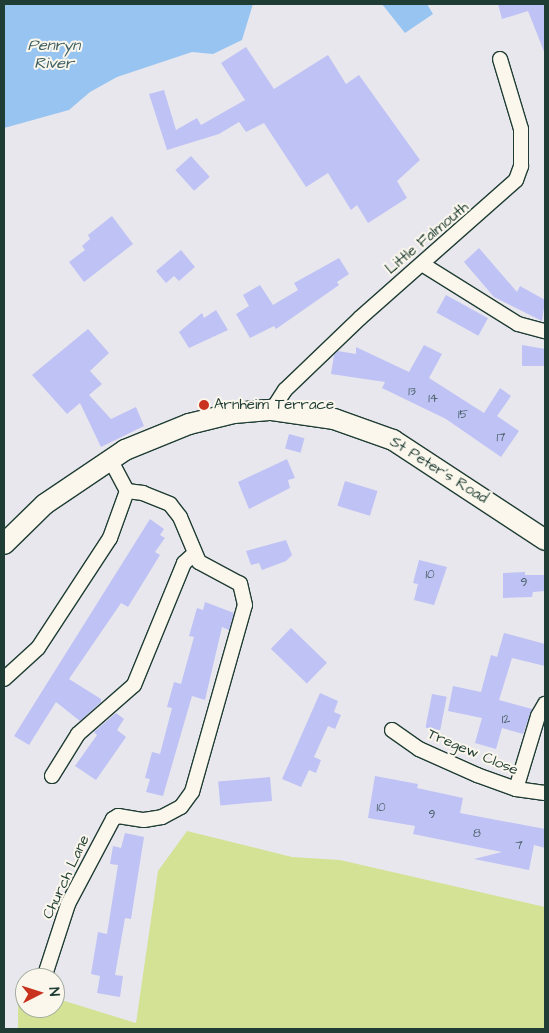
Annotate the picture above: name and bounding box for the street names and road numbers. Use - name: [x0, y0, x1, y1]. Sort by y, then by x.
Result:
- street label: Little Falmouth: [382, 198, 472, 278]
- street label: St Peter's Road: [387, 433, 491, 507]
- street label: Tregew Close: [425, 725, 521, 779]
- street label: Church Lane: [39, 832, 93, 922]

